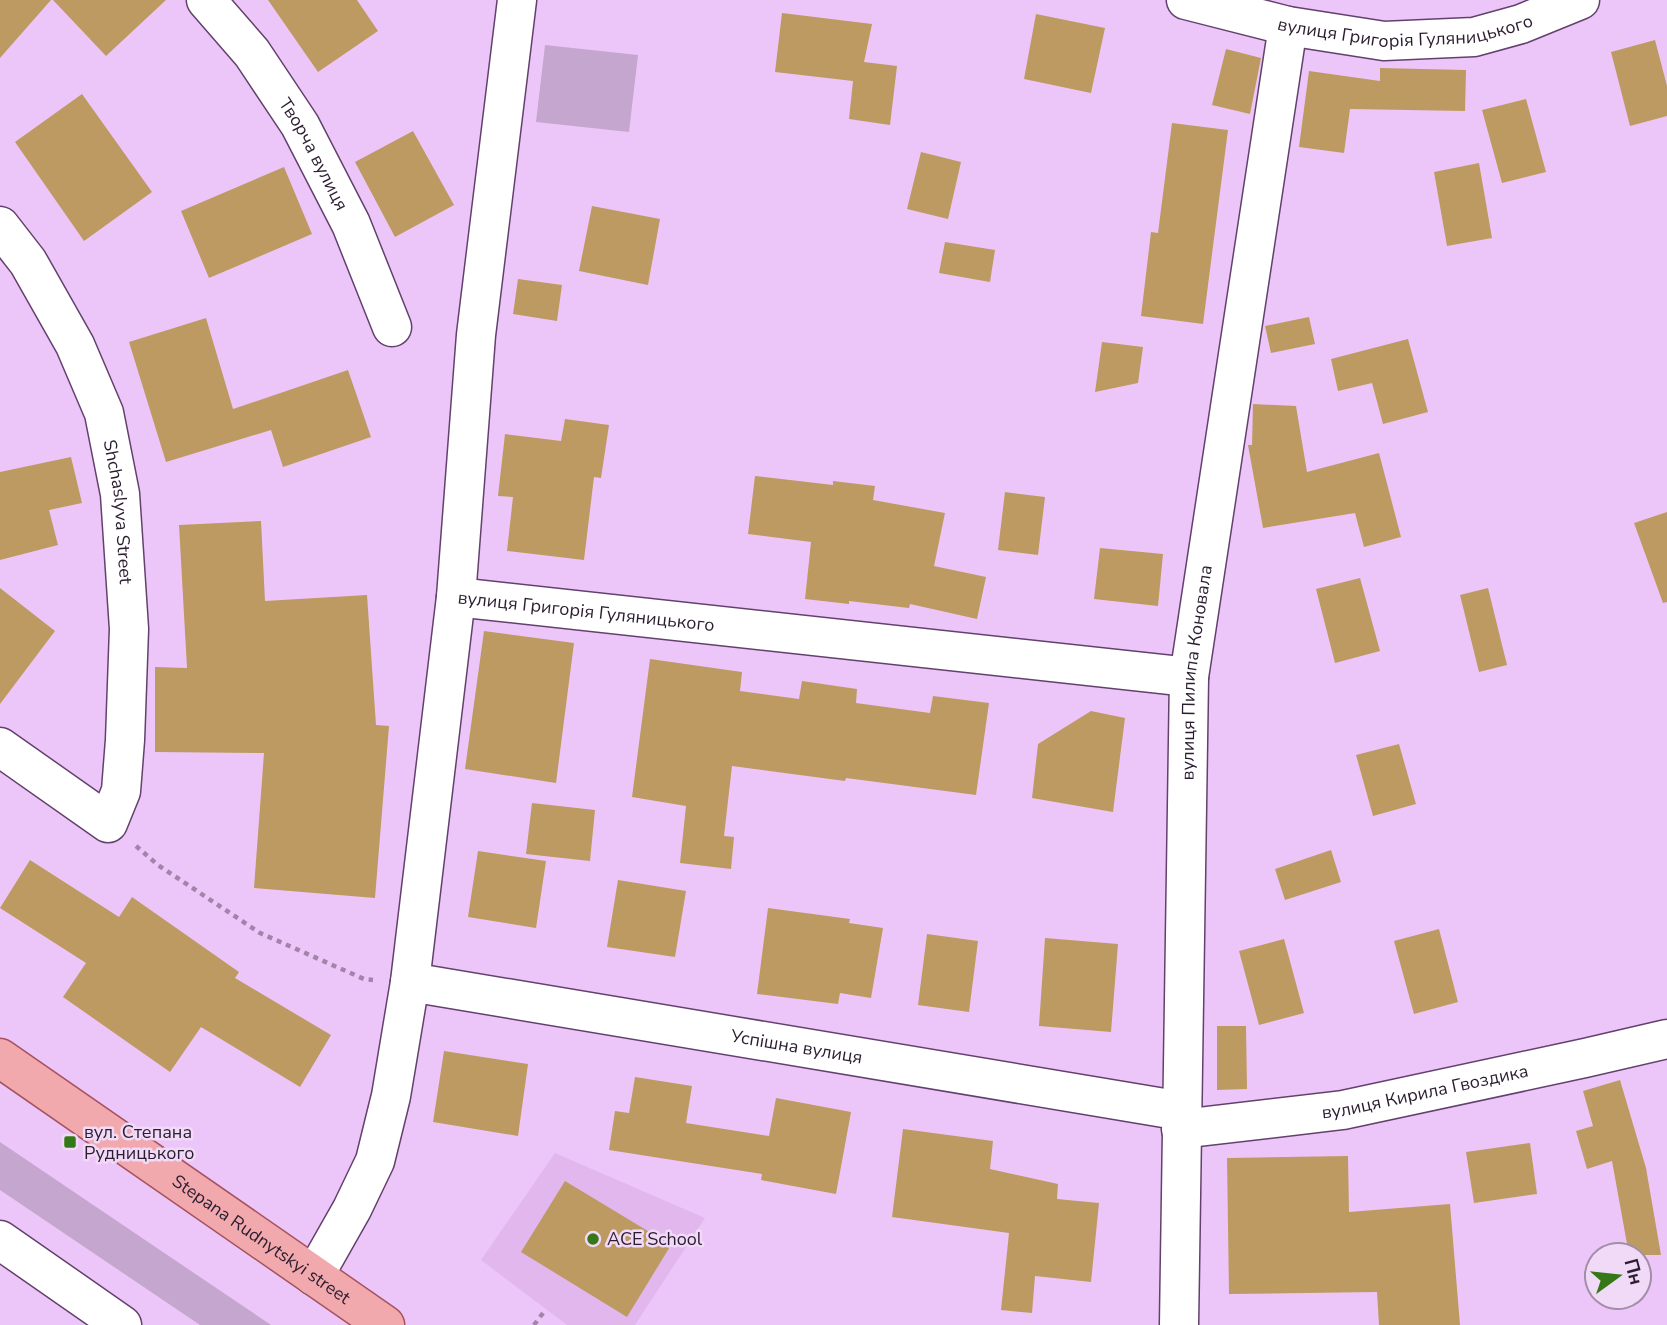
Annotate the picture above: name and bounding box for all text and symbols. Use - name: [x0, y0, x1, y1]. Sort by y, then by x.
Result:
- street label: вулиця Григорія Гуляницького: [1275, 8, 1536, 54]
- street label: Творча вулиця: [273, 93, 354, 215]
- street label: Shchaslyva Street: [98, 438, 138, 585]
- street label: вулиця Пилипа Коновала: [1175, 563, 1218, 781]
- street label: вулиця Григорія Гуляницького: [457, 585, 716, 637]
- street label: Успішна вулиця: [728, 1024, 864, 1069]
- street label: вулиця Кирила Гвоздика: [1320, 1059, 1530, 1124]
- place label: вул. Степана Рудницького: [84, 1120, 194, 1165]
- marker: вул. Степана Рудницького: [62, 1134, 78, 1150]
- street label: Stepana Rudnytskyi street: [167, 1169, 356, 1310]
- place label: ACE School: [607, 1227, 703, 1251]
- marker: ACE School: [585, 1231, 601, 1247]
- north arrow: [1583, 1241, 1653, 1311]
- text: Пн: [1618, 1256, 1649, 1288]

